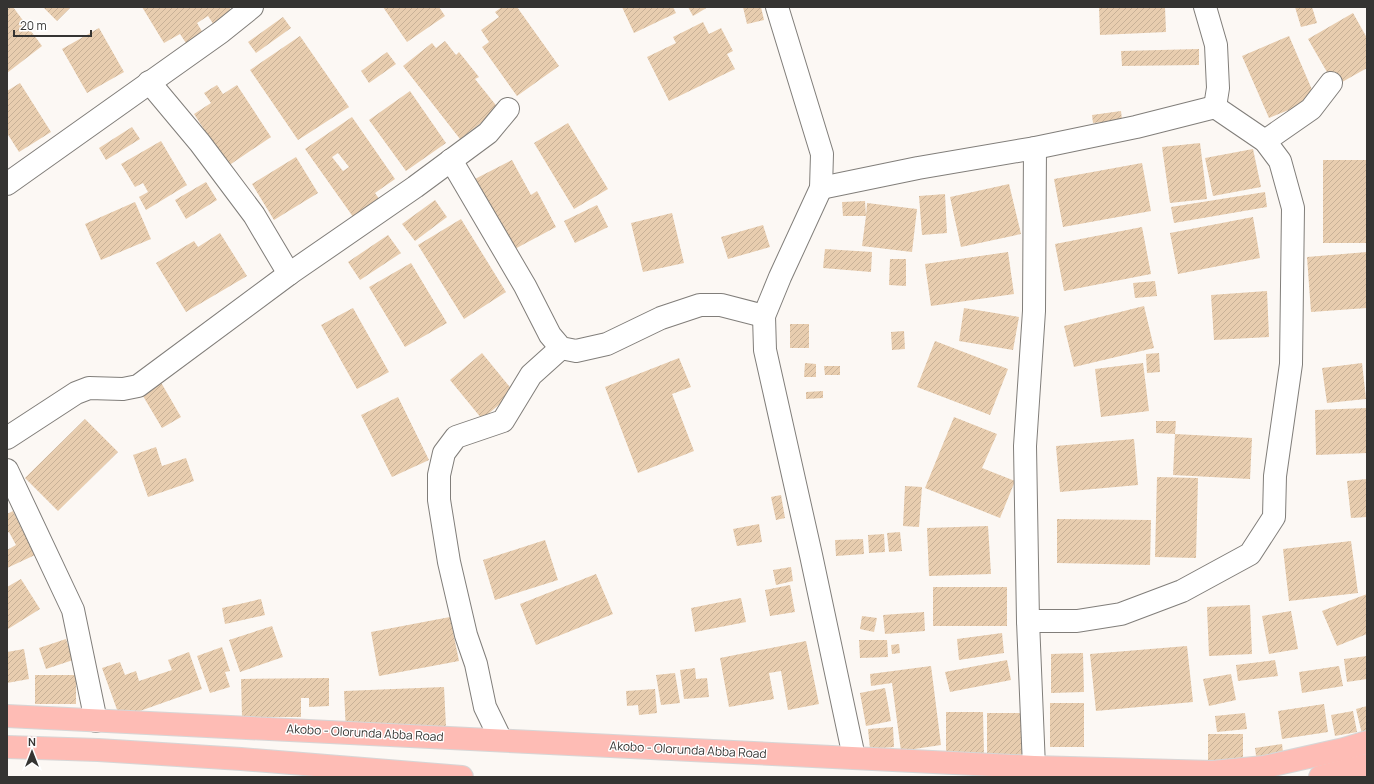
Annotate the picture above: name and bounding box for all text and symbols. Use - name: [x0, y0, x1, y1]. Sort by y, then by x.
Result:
- scale bar: [14, 12, 91, 38]
- text: 20 m: [20, 17, 47, 34]
- street label: Akobo - Olorunda Abba Road: [286, 720, 444, 745]
- north arrow: [12, 732, 52, 772]
- text: N: [28, 734, 36, 749]
- street label: Akobo - Olorunda Abba Road: [609, 737, 767, 762]

